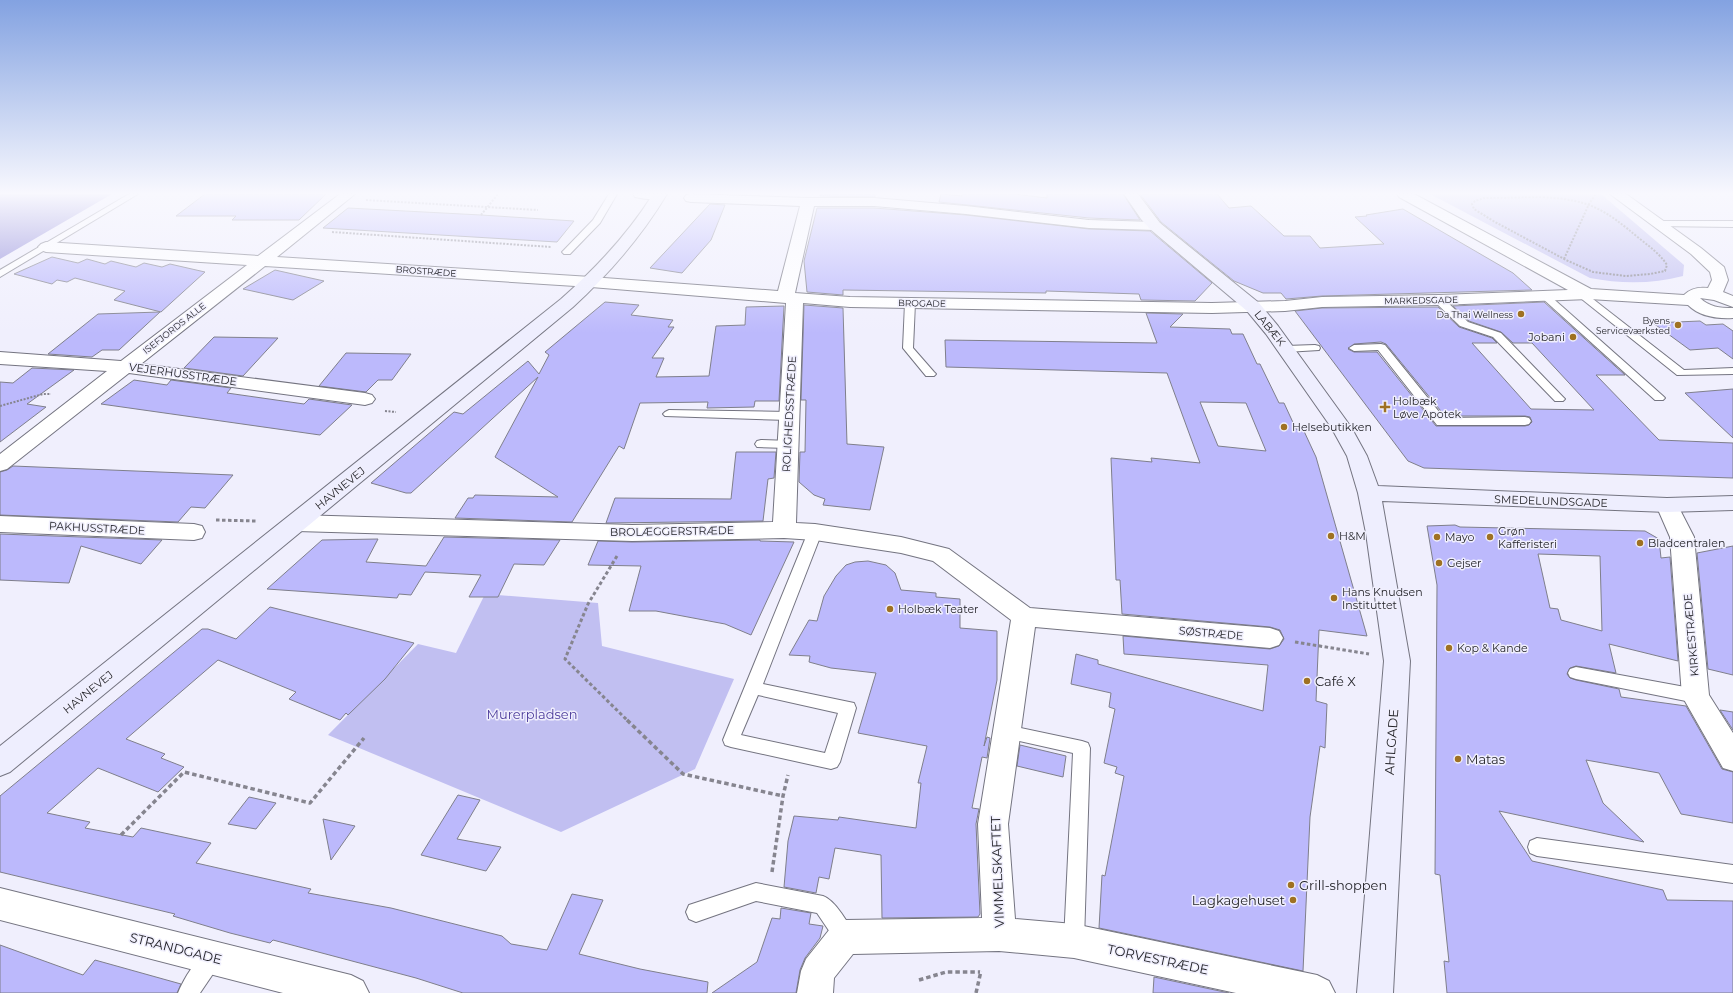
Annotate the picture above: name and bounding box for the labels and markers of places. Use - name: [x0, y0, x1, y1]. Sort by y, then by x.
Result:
- place label: Da Thai Wellness: [1436, 309, 1514, 320]
- marker: Da Thai Wellness: [1516, 309, 1526, 319]
- place label: Byens Serviceværksted: [1596, 315, 1671, 336]
- marker: Byens Serviceværksted: [1673, 320, 1683, 330]
- place label: Jobani: [1527, 330, 1565, 344]
- marker: Jobani: [1568, 332, 1578, 342]
- place label: Holbæk Løve Apotek: [1393, 394, 1462, 421]
- marker: Holbæk Løve Apotek: [1380, 402, 1390, 412]
- place label: Helsebutikken: [1292, 420, 1372, 434]
- marker: Helsebutikken: [1279, 422, 1289, 432]
- place label: Grøn Kafferisteri: [1498, 524, 1557, 551]
- place label: H&M: [1339, 529, 1366, 543]
- place label: Mayo: [1445, 530, 1475, 544]
- marker: H&M: [1326, 531, 1336, 541]
- marker: Mayo: [1432, 532, 1442, 542]
- marker: Grøn Kafferisteri: [1485, 532, 1495, 542]
- place label: Bladcentralen: [1648, 536, 1725, 550]
- marker: Bladcentralen: [1635, 538, 1645, 548]
- place label: Gejser: [1447, 556, 1482, 570]
- marker: Gejser: [1434, 558, 1444, 568]
- place label: Hans Knudsen Instituttet: [1342, 585, 1423, 612]
- marker: Hans Knudsen Instituttet: [1329, 593, 1339, 603]
- place label: Holbæk Teater: [898, 602, 979, 616]
- marker: Holbæk Teater: [885, 604, 895, 614]
- place label: Kop & Kande: [1457, 641, 1528, 655]
- marker: Kop & Kande: [1444, 643, 1454, 653]
- place label: Café X: [1315, 673, 1356, 689]
- marker: Café X: [1302, 676, 1312, 686]
- place label: Matas: [1466, 751, 1505, 767]
- marker: Matas: [1453, 754, 1463, 764]
- place label: Grill-shoppen: [1299, 877, 1387, 893]
- marker: Grill-shoppen: [1286, 880, 1296, 890]
- place label: Lagkagehuset: [1192, 892, 1285, 908]
- marker: Lagkagehuset: [1288, 895, 1298, 905]

